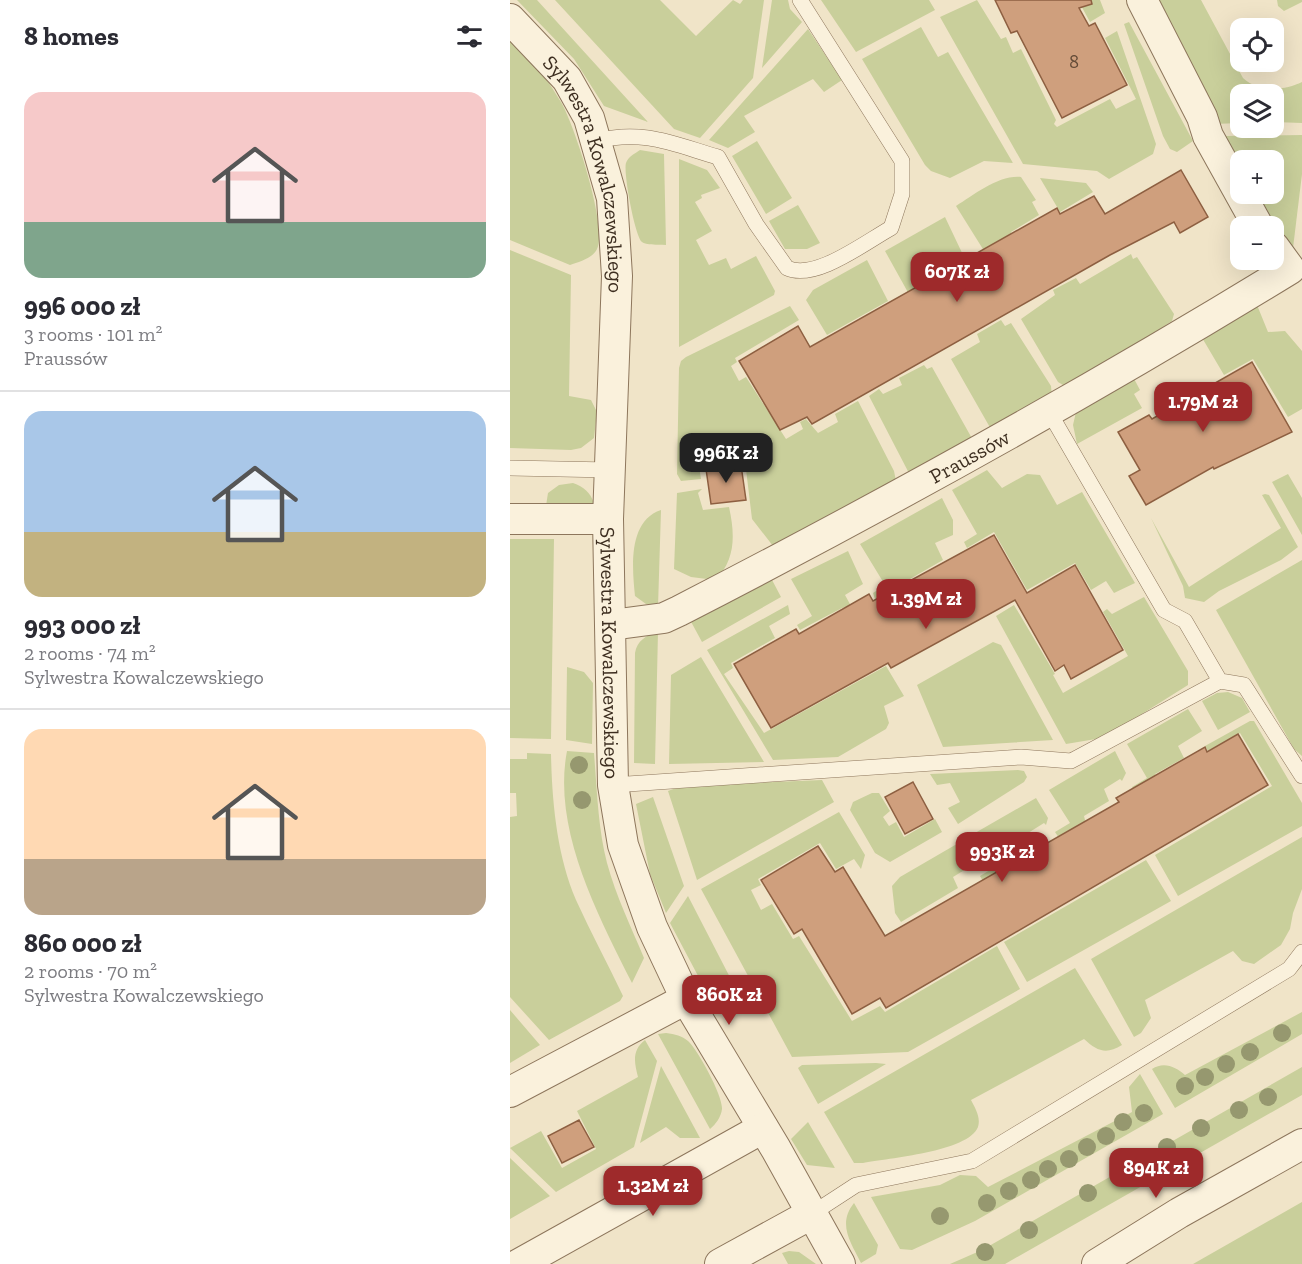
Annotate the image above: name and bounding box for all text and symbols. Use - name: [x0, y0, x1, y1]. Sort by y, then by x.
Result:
- map controls: [1230, 18, 1284, 270]
- button: locate: [1230, 18, 1284, 72]
- text: 8 homes: [24, 20, 119, 52]
- icon: filters: [453, 20, 486, 53]
- street label: Sylwestra Kowalczewskiego: [538, 50, 630, 294]
- house number: 8: [1069, 51, 1079, 73]
- button: layers: [1230, 84, 1284, 138]
- icon: home: [201, 131, 309, 239]
- button: +: [1230, 150, 1284, 204]
- button: −: [1230, 216, 1284, 270]
- pin: 607K zł: [902, 252, 1012, 303]
- text: 607K zł: [925, 259, 989, 283]
- text: 996 000 zł: [24, 290, 140, 322]
- text: 3 rooms · 101 m²: [24, 322, 162, 346]
- text: Praussów: [24, 346, 108, 370]
- pin: 1.79M zł: [1141, 382, 1265, 433]
- text: 1.79M zł: [1168, 389, 1238, 413]
- street label: Praussów: [925, 424, 1014, 488]
- pin: 996K zł: [671, 433, 781, 484]
- text: 996K zł: [694, 440, 758, 464]
- icon: home: [201, 450, 309, 558]
- street label: Sylwestra Kowalczewskiego: [596, 527, 625, 779]
- pin: 1.39M zł: [864, 579, 988, 630]
- text: 1.39M zł: [890, 586, 962, 610]
- text: 993 000 zł: [24, 609, 140, 641]
- text: 2 rooms · 74 m²: [24, 641, 156, 665]
- text: Sylwestra Kowalczewskiego: [24, 665, 264, 689]
- icon: home: [201, 768, 309, 876]
- pin: 993K zł: [947, 832, 1057, 883]
- text: 993K zł: [970, 839, 1034, 863]
- text: 860 000 zł: [24, 927, 142, 959]
- text: 2 rooms · 70 m²: [24, 959, 157, 983]
- pin: 860K zł: [674, 975, 784, 1026]
- text: 860K zł: [696, 982, 762, 1006]
- text: Sylwestra Kowalczewskiego: [24, 983, 264, 1007]
- pin: 894K zł: [1101, 1148, 1211, 1199]
- text: 894K zł: [1123, 1155, 1189, 1179]
- pin: 1.32M zł: [591, 1166, 715, 1217]
- text: 1.32M zł: [617, 1173, 689, 1197]

